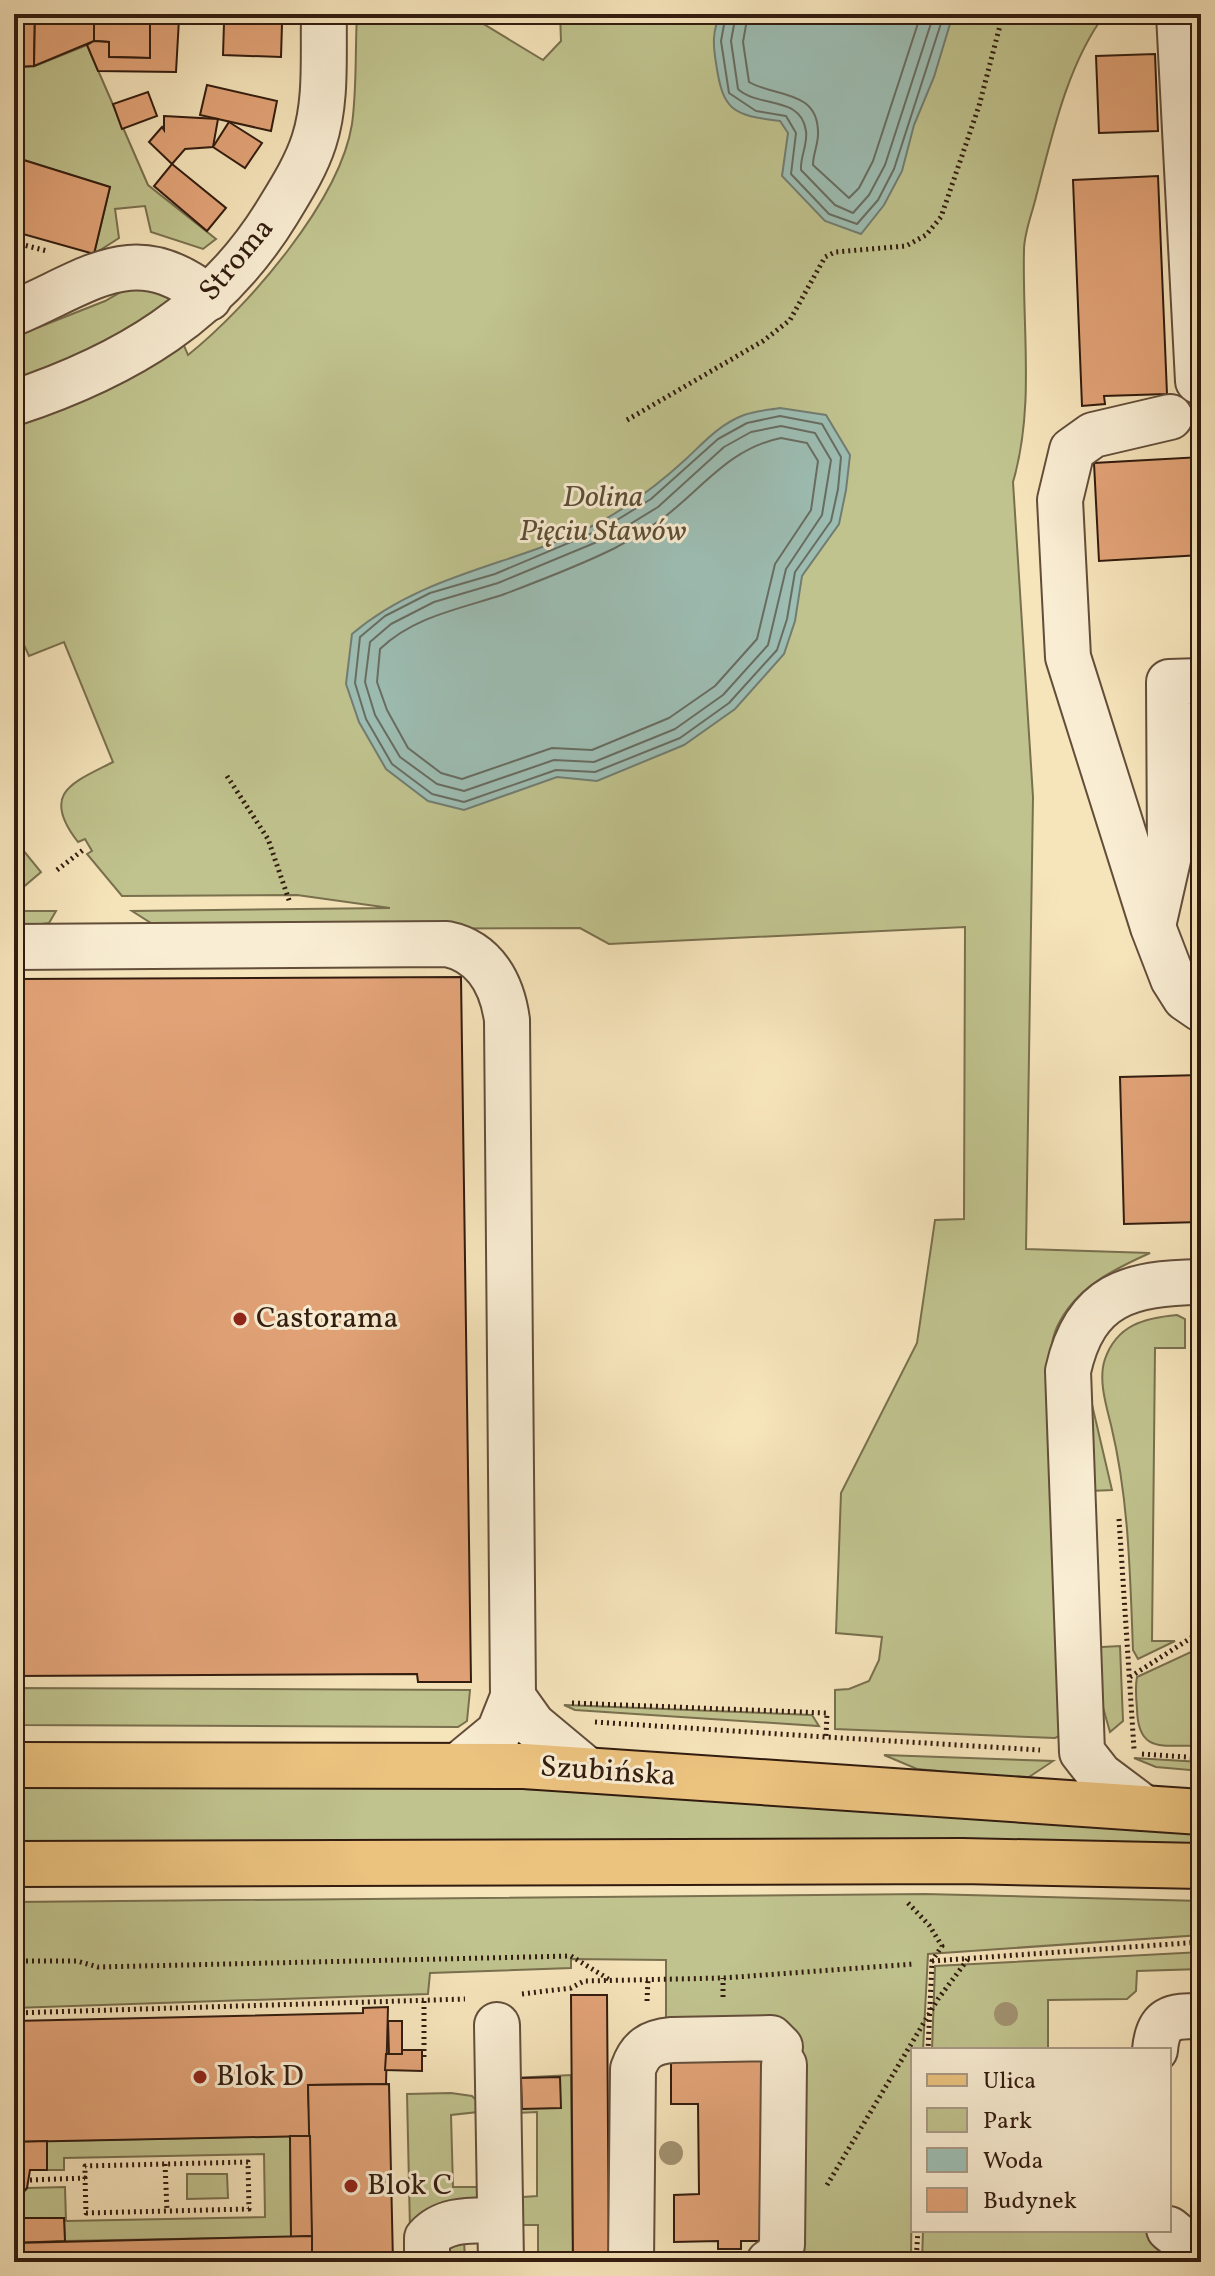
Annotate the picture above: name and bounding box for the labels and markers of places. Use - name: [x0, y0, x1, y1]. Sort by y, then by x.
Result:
- place label: Castorama: [256, 1298, 399, 1340]
- marker: Castorama: [231, 1310, 249, 1328]
- place label: Blok D: [216, 2056, 304, 2098]
- marker: Blok D: [191, 2068, 209, 2086]
- place label: Blok C: [367, 2165, 452, 2207]
- marker: Blok C: [342, 2177, 360, 2195]

